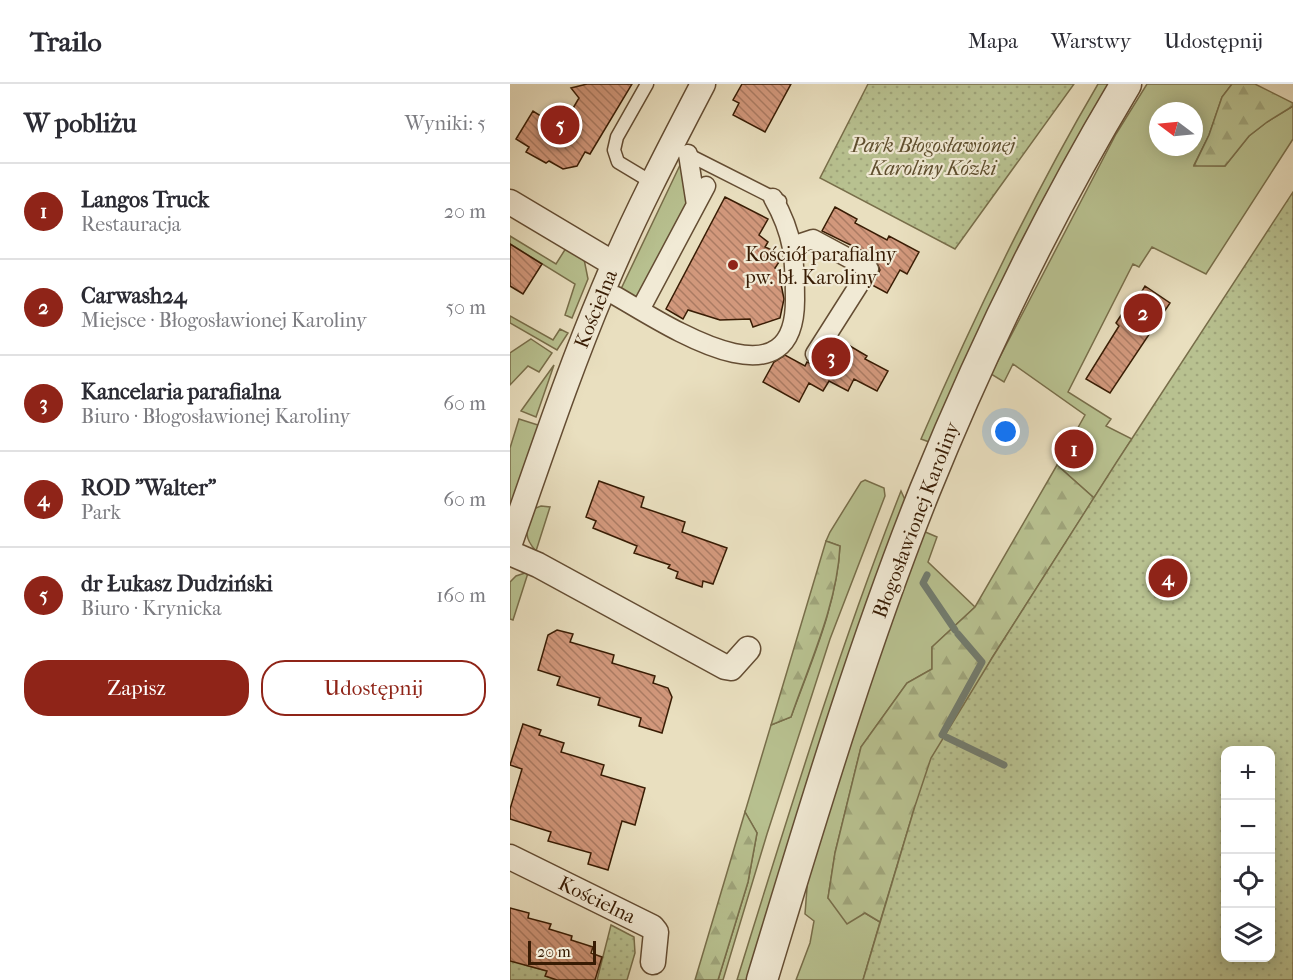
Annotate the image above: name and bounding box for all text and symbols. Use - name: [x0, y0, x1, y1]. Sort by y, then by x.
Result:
- text: Trailo: [30, 25, 102, 58]
- text: Mapa: [968, 29, 1018, 53]
- text: Warstwy: [1051, 29, 1131, 53]
- text: Udostępnij: [1164, 29, 1263, 53]
- pin: 5: [541, 102, 580, 147]
- north arrow: [1149, 102, 1203, 156]
- text: W pobliżu: [24, 108, 137, 139]
- text: Wyniki: 5: [405, 112, 486, 135]
- park label: Park Błogosławionej Karoliny Kózki: [850, 134, 1016, 180]
- text: Langos Truck: [81, 187, 209, 213]
- text: 1: [40, 200, 47, 223]
- text: 20 m: [444, 200, 486, 223]
- text: Restauracja: [81, 213, 181, 236]
- place label: Kościół parafialny pw. bł. Karoliny: [744, 243, 898, 289]
- marker: Kościół parafialny pw. bł. Karoliny: [726, 258, 740, 272]
- street label: Kościelna: [570, 266, 622, 352]
- text: Carwash24: [81, 283, 186, 309]
- pin: 2: [1124, 290, 1162, 336]
- text: 2: [38, 296, 49, 319]
- text: 50 m: [445, 296, 486, 319]
- text: Miejsce · Błogosławionej Karoliny: [81, 309, 367, 332]
- pin: 3: [812, 334, 850, 380]
- text: Kancelaria parafialna: [81, 379, 281, 405]
- text: 3: [39, 392, 48, 415]
- text: 60 m: [443, 392, 486, 415]
- text: Biuro · Błogosławionej Karoliny: [81, 405, 350, 428]
- your location: [991, 417, 1020, 446]
- street label: Błogosławionej Karoliny: [868, 418, 964, 621]
- pin: 1: [1054, 426, 1094, 472]
- text: ROD "Walter": [81, 475, 216, 501]
- text: 4: [38, 488, 49, 511]
- text: 60 m: [443, 488, 486, 511]
- text: Park: [81, 501, 121, 524]
- pin: 4: [1148, 556, 1188, 600]
- text: dr Łukasz Dudziński: [81, 571, 273, 597]
- text: 5: [39, 584, 48, 607]
- text: 160 m: [436, 584, 486, 607]
- text: Biuro · Krynicka: [81, 597, 221, 620]
- button: Zapisz: [24, 660, 249, 716]
- button: Udostępnij: [261, 660, 486, 716]
- map controls: [1221, 746, 1275, 962]
- button: +: [1221, 746, 1275, 800]
- button: −: [1221, 800, 1275, 854]
- button: locate: [1221, 854, 1275, 908]
- street label: Kościelna: [555, 872, 640, 929]
- button: layers: [1221, 908, 1275, 962]
- scale bar: [528, 938, 596, 966]
- text: 20 m: [537, 942, 571, 961]

